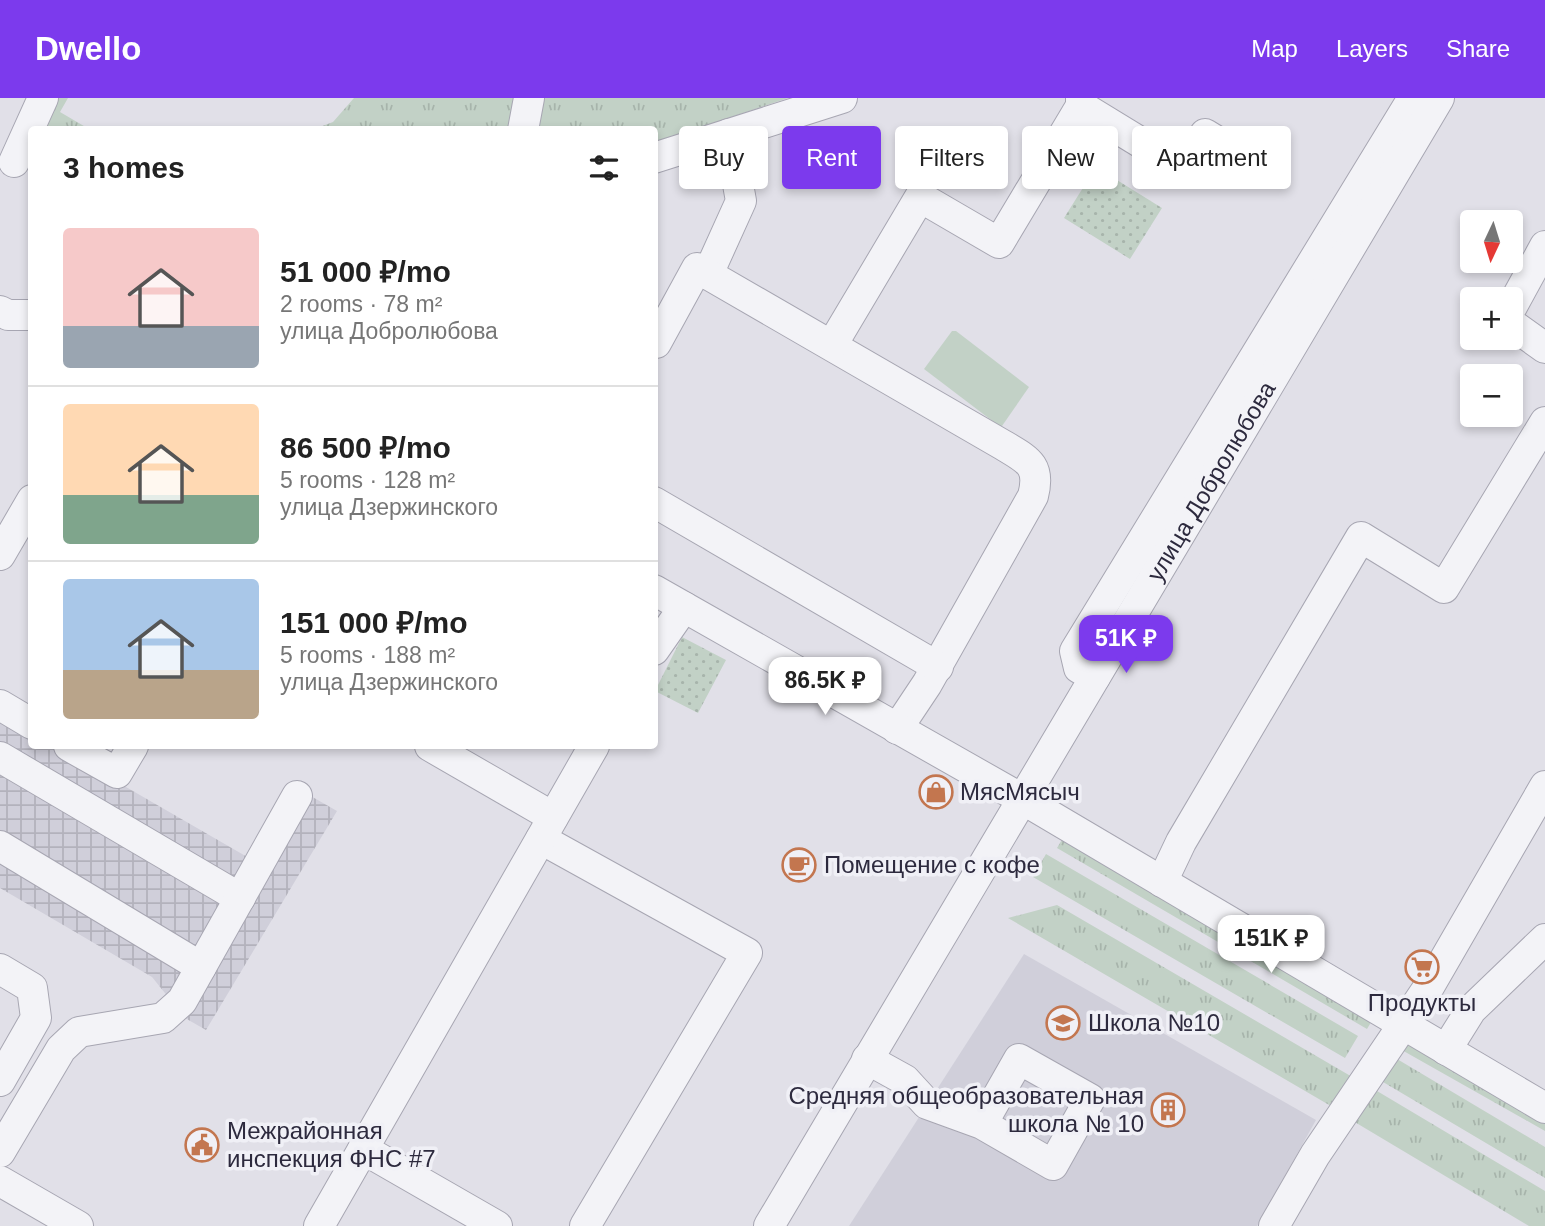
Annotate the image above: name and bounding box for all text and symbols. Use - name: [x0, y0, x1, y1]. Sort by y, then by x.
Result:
- text: Dwello: [35, 30, 141, 67]
- text: Map: [1251, 35, 1298, 62]
- text: Layers: [1336, 35, 1408, 62]
- text: Share: [1446, 35, 1510, 62]
- chip: Buy: [679, 126, 768, 189]
- chip: Rent: [782, 126, 881, 189]
- chip: Filters: [895, 126, 1008, 189]
- chip: New: [1022, 126, 1118, 189]
- chip: Apartment: [1132, 126, 1291, 189]
- icon: filters: [585, 149, 623, 187]
- text: 3 homes: [63, 151, 185, 184]
- north arrow: [1460, 210, 1522, 273]
- map controls: [1460, 210, 1523, 427]
- text: 51 000 ₽/mo: [280, 255, 451, 288]
- icon: home: [119, 256, 203, 340]
- button: +: [1460, 287, 1523, 350]
- text: 2 rooms · 78 m²: [280, 291, 442, 317]
- text: улица Добролюбова: [280, 318, 498, 344]
- button: −: [1460, 364, 1523, 427]
- street label: улица Добролюбова: [1141, 376, 1281, 586]
- text: 86 500 ₽/mo: [280, 431, 451, 464]
- icon: home: [119, 432, 203, 516]
- text: 5 rooms · 128 m²: [280, 467, 455, 493]
- text: улица Дзержинского: [280, 494, 498, 520]
- text: 151 000 ₽/mo: [280, 606, 468, 639]
- icon: home: [119, 607, 203, 691]
- pin: 51K ₽: [1077, 616, 1175, 675]
- text: 51K ₽: [1095, 625, 1157, 651]
- text: 5 rooms · 188 m²: [280, 642, 455, 668]
- pin: 86.5K ₽: [760, 658, 890, 717]
- text: 86.5K ₽: [784, 667, 866, 693]
- text: улица Дзержинского: [280, 669, 498, 695]
- shop icon: МясМясыч: [917, 773, 955, 811]
- place label: МясМясыч: [960, 778, 1080, 805]
- cafe icon: Помещение с кофе: [780, 846, 818, 884]
- place label: Помещение с кофе: [824, 851, 1040, 878]
- pin: 151K ₽: [1214, 916, 1328, 975]
- text: 151K ₽: [1234, 925, 1308, 951]
- supermarket icon: Продукты: [1403, 948, 1441, 986]
- place label: Продукты: [1368, 989, 1476, 1016]
- school or university icon: Школа №10: [1044, 1004, 1082, 1042]
- place label: Школа №10: [1088, 1009, 1220, 1036]
- place label: Средняя общеобразовательная школа № 10: [788, 1082, 1144, 1137]
- building icon: Средняя общеобразовательная школа № 10: [1149, 1091, 1187, 1129]
- place label: Межрайонная инспекция ФНС #7: [227, 1117, 436, 1172]
- public building icon: Межрайонная инспекция ФНС #7: [183, 1126, 221, 1164]

